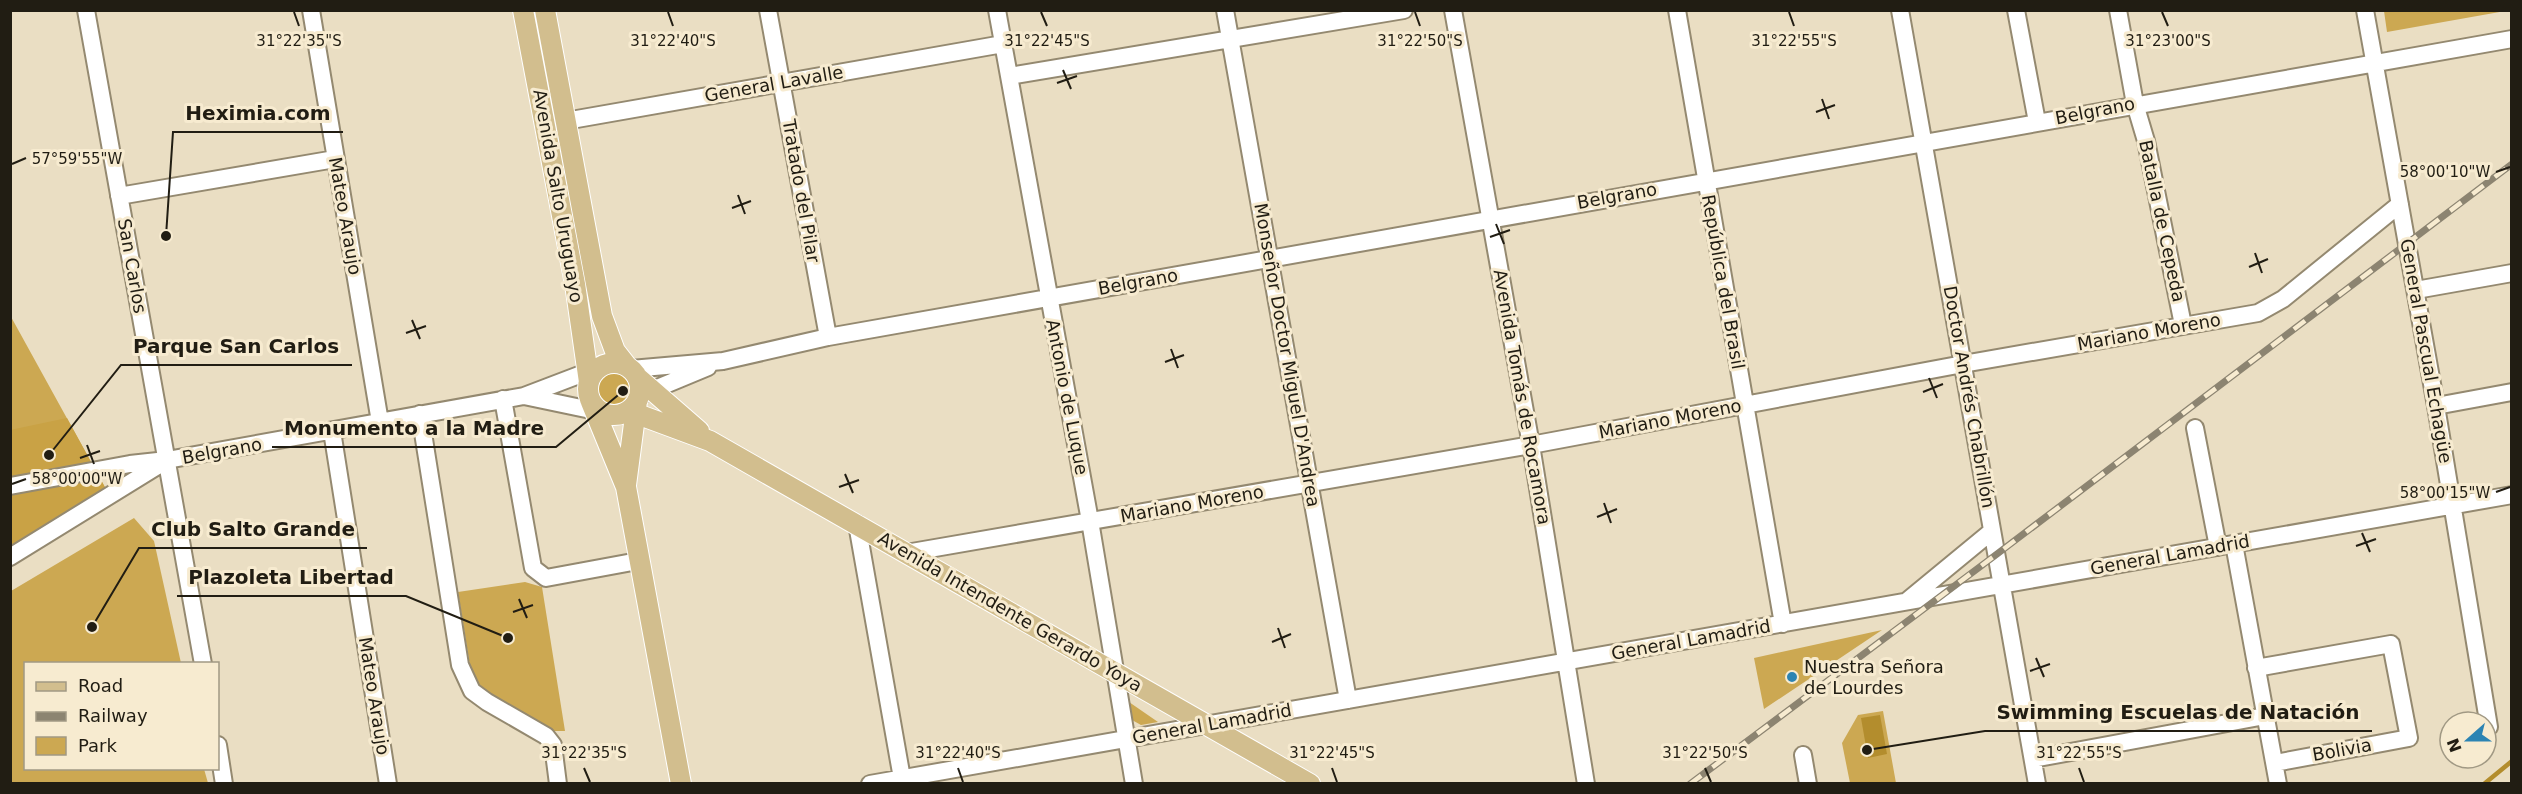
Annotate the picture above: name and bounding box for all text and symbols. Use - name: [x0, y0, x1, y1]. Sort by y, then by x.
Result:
- text: 31°22'35"S: [256, 32, 342, 50]
- text: 31°22'40"S: [630, 32, 716, 50]
- text: 31°22'45"S: [1004, 32, 1090, 50]
- text: 31°22'50"S: [1377, 32, 1463, 50]
- text: 31°22'55"S: [1751, 32, 1837, 50]
- text: 31°23'00"S: [2125, 32, 2211, 50]
- street label: General Lavalle: [703, 61, 845, 106]
- street label: Avenida Salto Uruguayo: [529, 88, 588, 304]
- street label: Belgrano: [2053, 93, 2137, 129]
- callout: Heximia.com: [173, 94, 343, 132]
- text: Heximia.com: [185, 101, 331, 125]
- street label: Tratado del Pilar: [778, 117, 825, 265]
- street label: Batalla de Cepeda: [2135, 138, 2190, 304]
- text: 57°59'55"W: [32, 150, 122, 168]
- street label: Mateo Araujo: [325, 155, 366, 277]
- text: 58°00'10"W: [2400, 163, 2490, 181]
- street label: Belgrano: [1575, 178, 1658, 213]
- street label: República del Brasil: [1698, 193, 1749, 371]
- street label: Monseñor Doctor Miguel D'Andrea: [1250, 201, 1325, 508]
- street label: San Carlos: [114, 217, 151, 315]
- street label: General Pascual Echagüe: [2396, 237, 2457, 465]
- street label: Belgrano: [1096, 264, 1179, 299]
- street label: Avenida Tomás de Rocamora: [1490, 268, 1555, 526]
- street label: Doctor Andrés Chabrillón: [1940, 284, 1999, 510]
- street label: Mariano Moreno: [2076, 309, 2222, 354]
- street label: Antonio de Luque: [1042, 317, 1093, 477]
- callout: Parque San Carlos: [121, 327, 352, 365]
- text: Parque San Carlos: [133, 334, 339, 358]
- street label: Mariano Moreno: [1597, 394, 1743, 443]
- callout: Monumento a la Madre: [272, 409, 556, 447]
- text: Monumento a la Madre: [284, 416, 544, 440]
- street label: Belgrano: [180, 433, 263, 468]
- text: 58°00'00"W: [32, 470, 122, 488]
- street label: Mariano Moreno: [1119, 481, 1265, 526]
- text: 58°00'15"W: [2400, 484, 2490, 502]
- callout: Club Salto Grande: [139, 510, 367, 548]
- text: Club Salto Grande: [151, 517, 355, 541]
- street label: Avenida Intendente Gerardo Yoya: [874, 527, 1146, 696]
- street label: General Lamadrid: [2089, 530, 2251, 579]
- callout: Plazoleta Libertad: [177, 558, 406, 596]
- text: Plazoleta Libertad: [188, 565, 394, 589]
- street label: General Lamadrid: [1610, 615, 1772, 664]
- street label: Mateo Araujo: [355, 635, 394, 757]
- place label: Nuestra Señora de Lourdes: [1804, 656, 1944, 698]
- legend: [24, 662, 219, 770]
- marker: Nuestra Señora de Lourdes: [1785, 670, 1799, 684]
- text: Road: [78, 675, 123, 696]
- callout: Swimming Escuelas de Natación: [1985, 693, 2372, 731]
- street label: General Lamadrid: [1131, 699, 1293, 748]
- text: Swimming Escuelas de Natación: [1996, 700, 2360, 724]
- text: Railway: [78, 705, 148, 726]
- north arrow: [2438, 710, 2498, 770]
- street label: Bolivia: [2311, 734, 2373, 765]
- text: Park: [78, 735, 117, 756]
- text: N: [2443, 736, 2466, 755]
- text: 31°22'35"S: [541, 744, 627, 762]
- text: 31°22'40"S: [915, 744, 1001, 762]
- text: 31°22'45"S: [1289, 744, 1375, 762]
- text: 31°22'50"S: [1662, 744, 1748, 762]
- text: 31°22'55"S: [2036, 744, 2122, 762]

